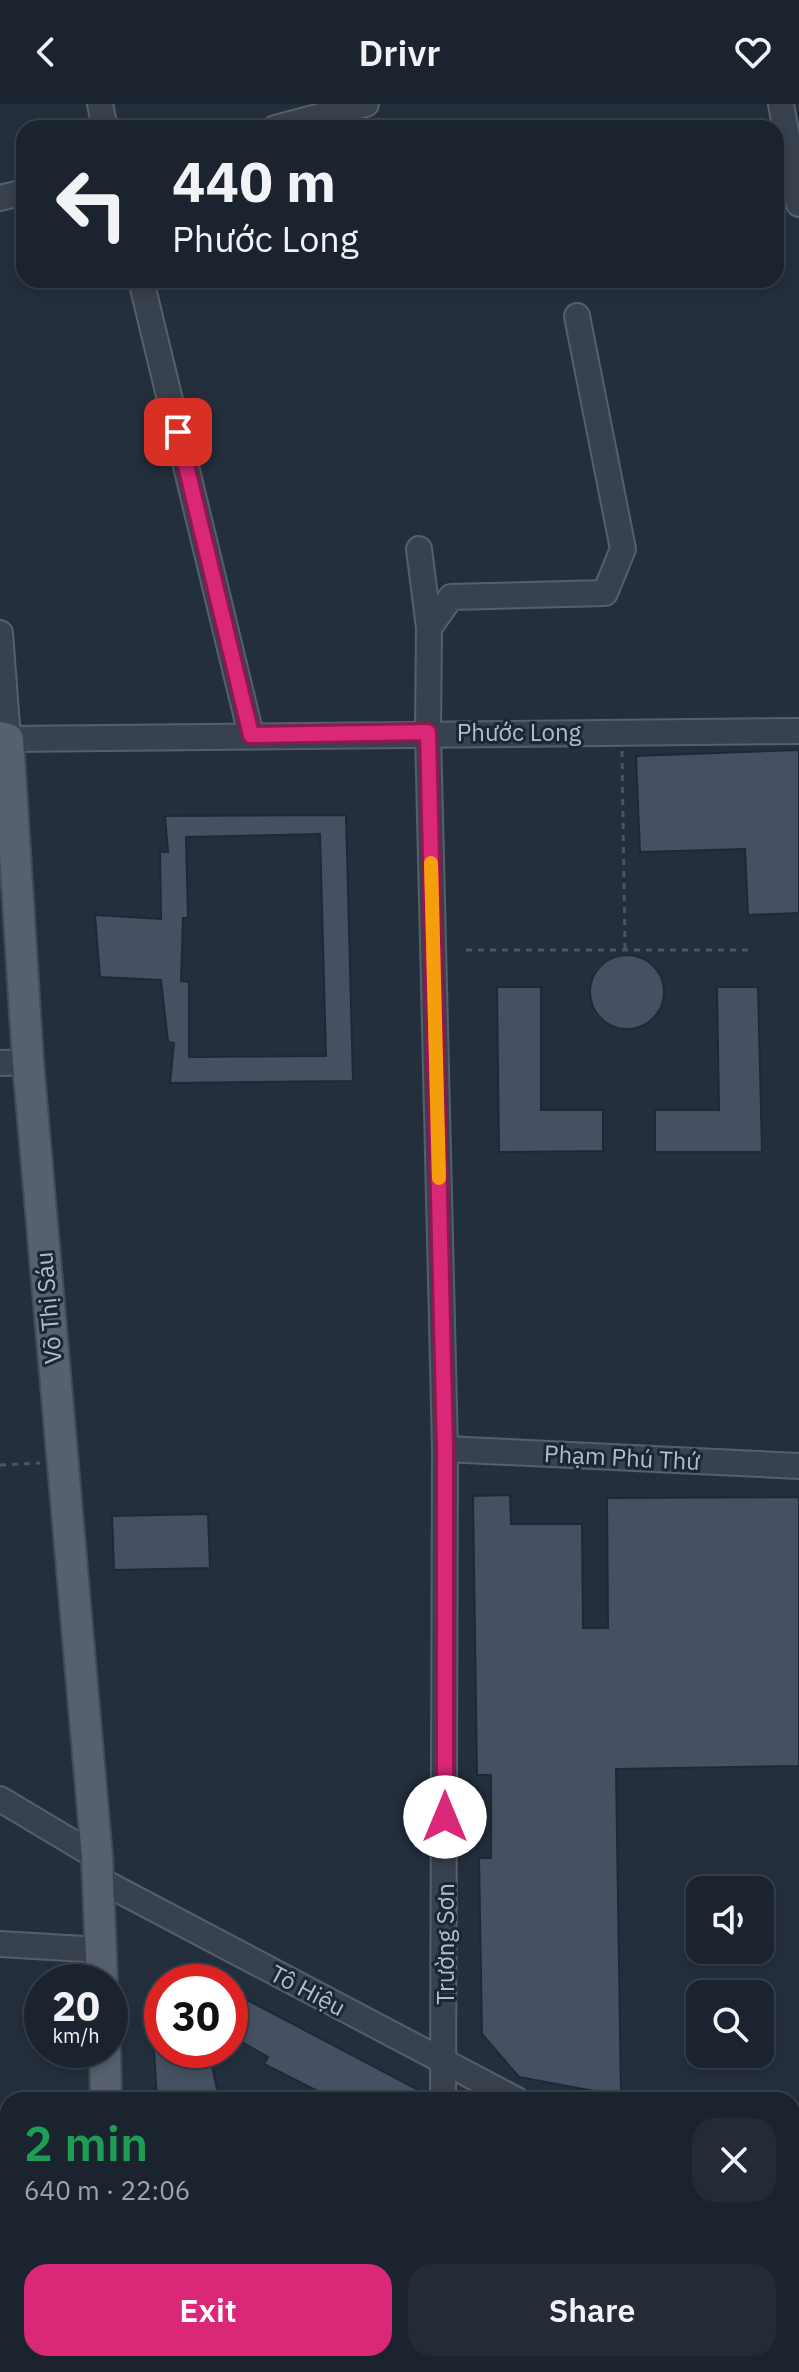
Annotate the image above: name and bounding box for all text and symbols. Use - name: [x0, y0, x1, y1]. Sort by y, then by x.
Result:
- text: Drivr: [359, 29, 440, 76]
- icon: back: [24, 30, 68, 74]
- icon: heart: [731, 30, 775, 74]
- text: 440 m: [172, 145, 336, 217]
- icon: left: [40, 152, 144, 256]
- text: Phước Long: [172, 215, 359, 262]
- pin: [144, 398, 212, 466]
- icon: arrive: [156, 410, 200, 454]
- street label: Phước Long: [457, 716, 582, 748]
- street label: Võ Thị Sáu: [27, 1251, 69, 1365]
- street label: Phạm Phú Thứ: [543, 1437, 701, 1477]
- position arrow: [403, 1775, 487, 1859]
- map controls: [686, 1876, 774, 2068]
- button: sound: [686, 1876, 774, 1964]
- street label: Trường Sơn: [429, 1883, 461, 2005]
- street label: Tô Hiệu: [265, 1957, 351, 2023]
- speed limit sign: 30: [144, 1964, 248, 2068]
- text: 20: [52, 1980, 100, 2032]
- button: search: [686, 1980, 774, 2068]
- text: km/h: [52, 2022, 100, 2049]
- text: 2 min: [24, 2112, 148, 2174]
- button: close: [692, 2118, 776, 2202]
- text: 640 m · 22:06: [24, 2173, 190, 2207]
- button: Exit: [24, 2264, 392, 2356]
- button: Share: [408, 2264, 776, 2356]

